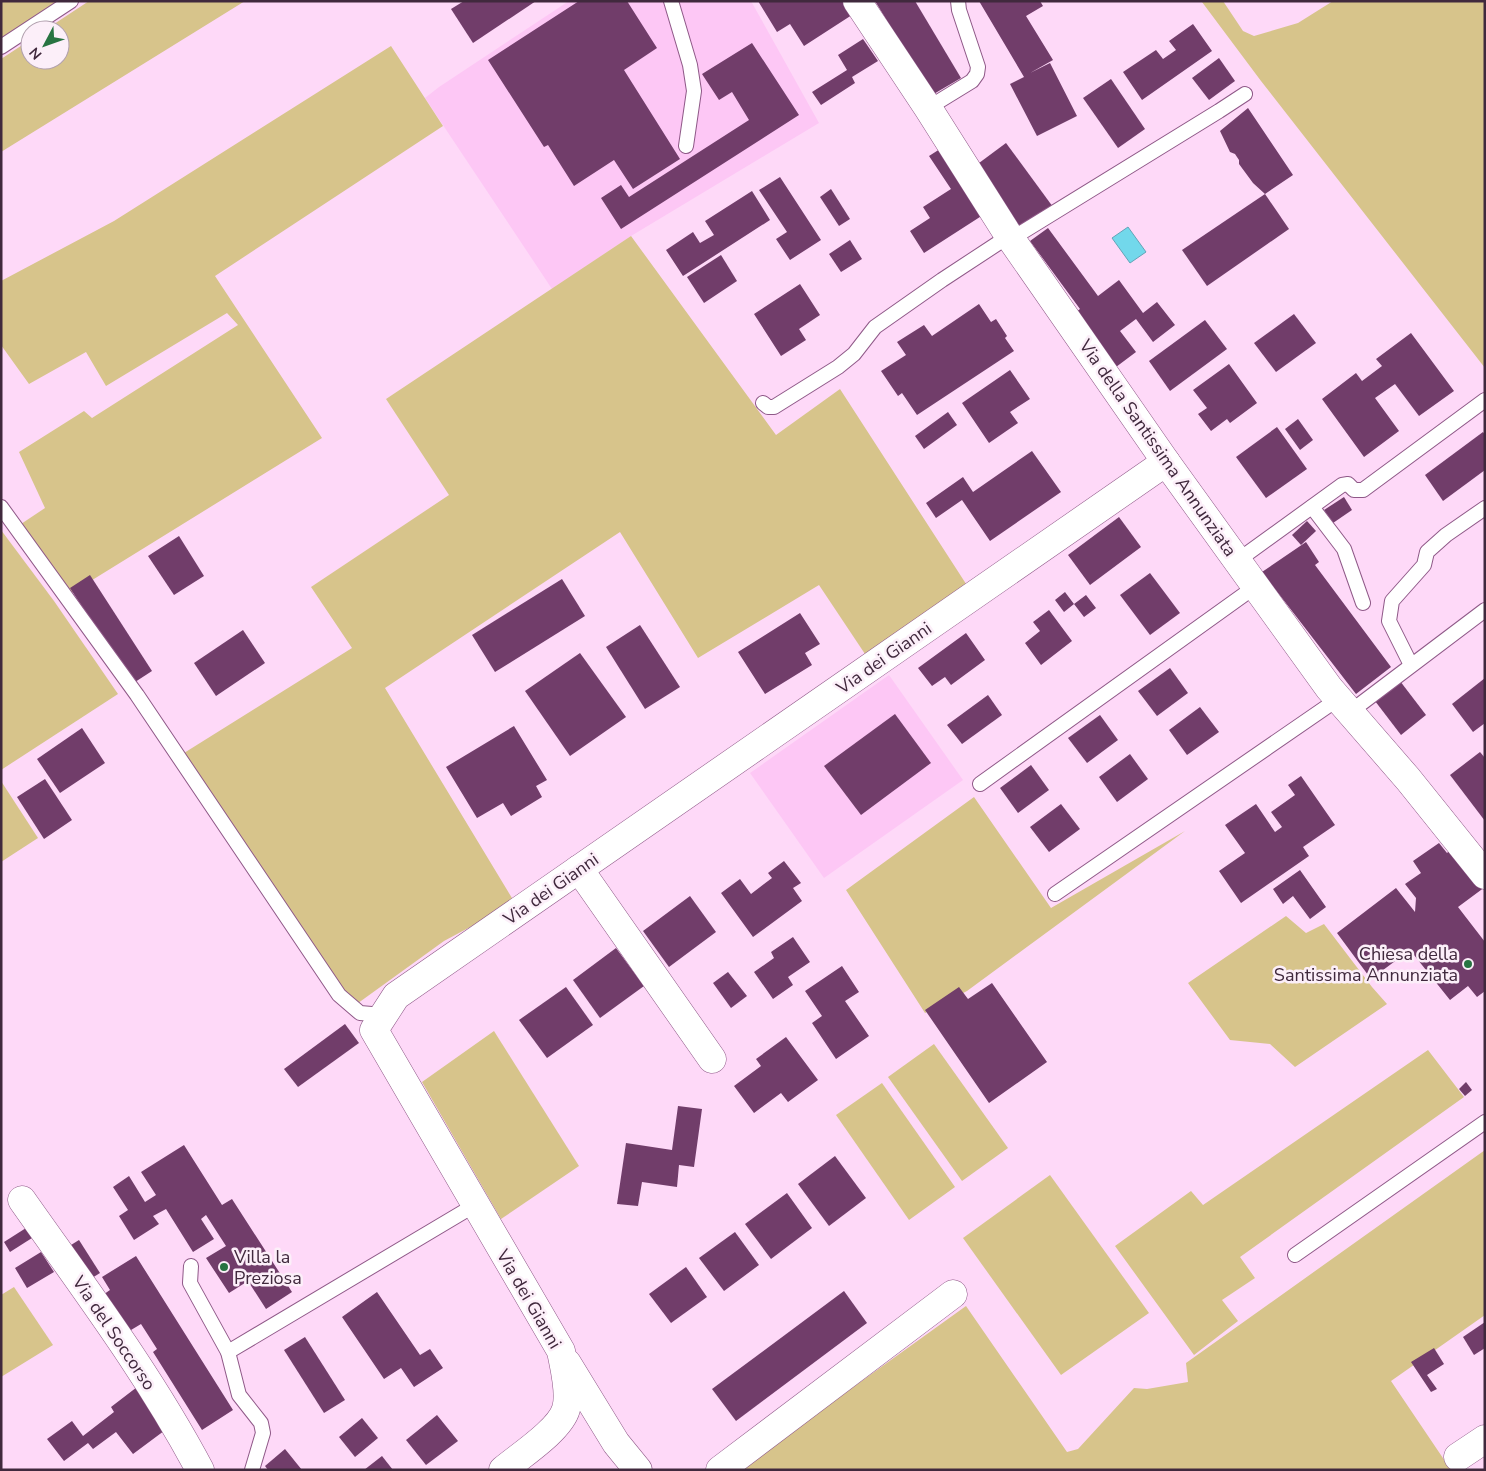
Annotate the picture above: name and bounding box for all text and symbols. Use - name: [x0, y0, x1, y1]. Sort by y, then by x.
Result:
- north arrow: [20, 20, 70, 70]
- text: N: [25, 43, 46, 63]
- street label: Via della Santissima Annunziata: [1073, 334, 1242, 561]
- street label: Via dei Gianni: [831, 616, 936, 700]
- street label: Via dei Gianni: [498, 847, 603, 931]
- place label: Chiesa della Santissima Annunziata: [1274, 942, 1458, 987]
- marker: Chiesa della Santissima Annunziata: [1462, 958, 1474, 970]
- street label: Via dei Gianni: [490, 1244, 567, 1353]
- place label: Villa la Preziosa: [233, 1245, 302, 1290]
- marker: Villa la Preziosa: [218, 1261, 230, 1273]
- street label: Via del Soccorso: [66, 1270, 161, 1395]

